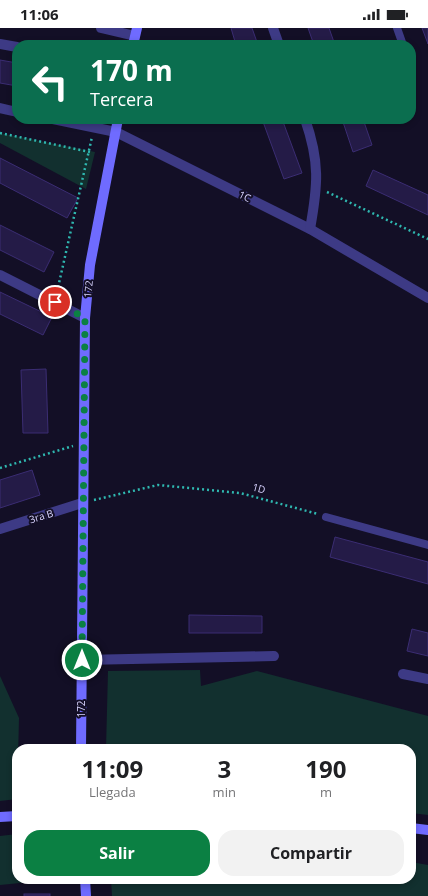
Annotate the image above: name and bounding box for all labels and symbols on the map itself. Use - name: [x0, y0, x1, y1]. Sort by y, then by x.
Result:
- street label: 1C: [237, 187, 253, 205]
- street label: 172: [80, 279, 96, 298]
- pin: [38, 285, 72, 319]
- street label: 1D: [251, 480, 267, 496]
- street label: 3ra B: [27, 506, 55, 526]
- position arrow: [61, 639, 103, 681]
- street label: 172: [74, 700, 88, 718]

